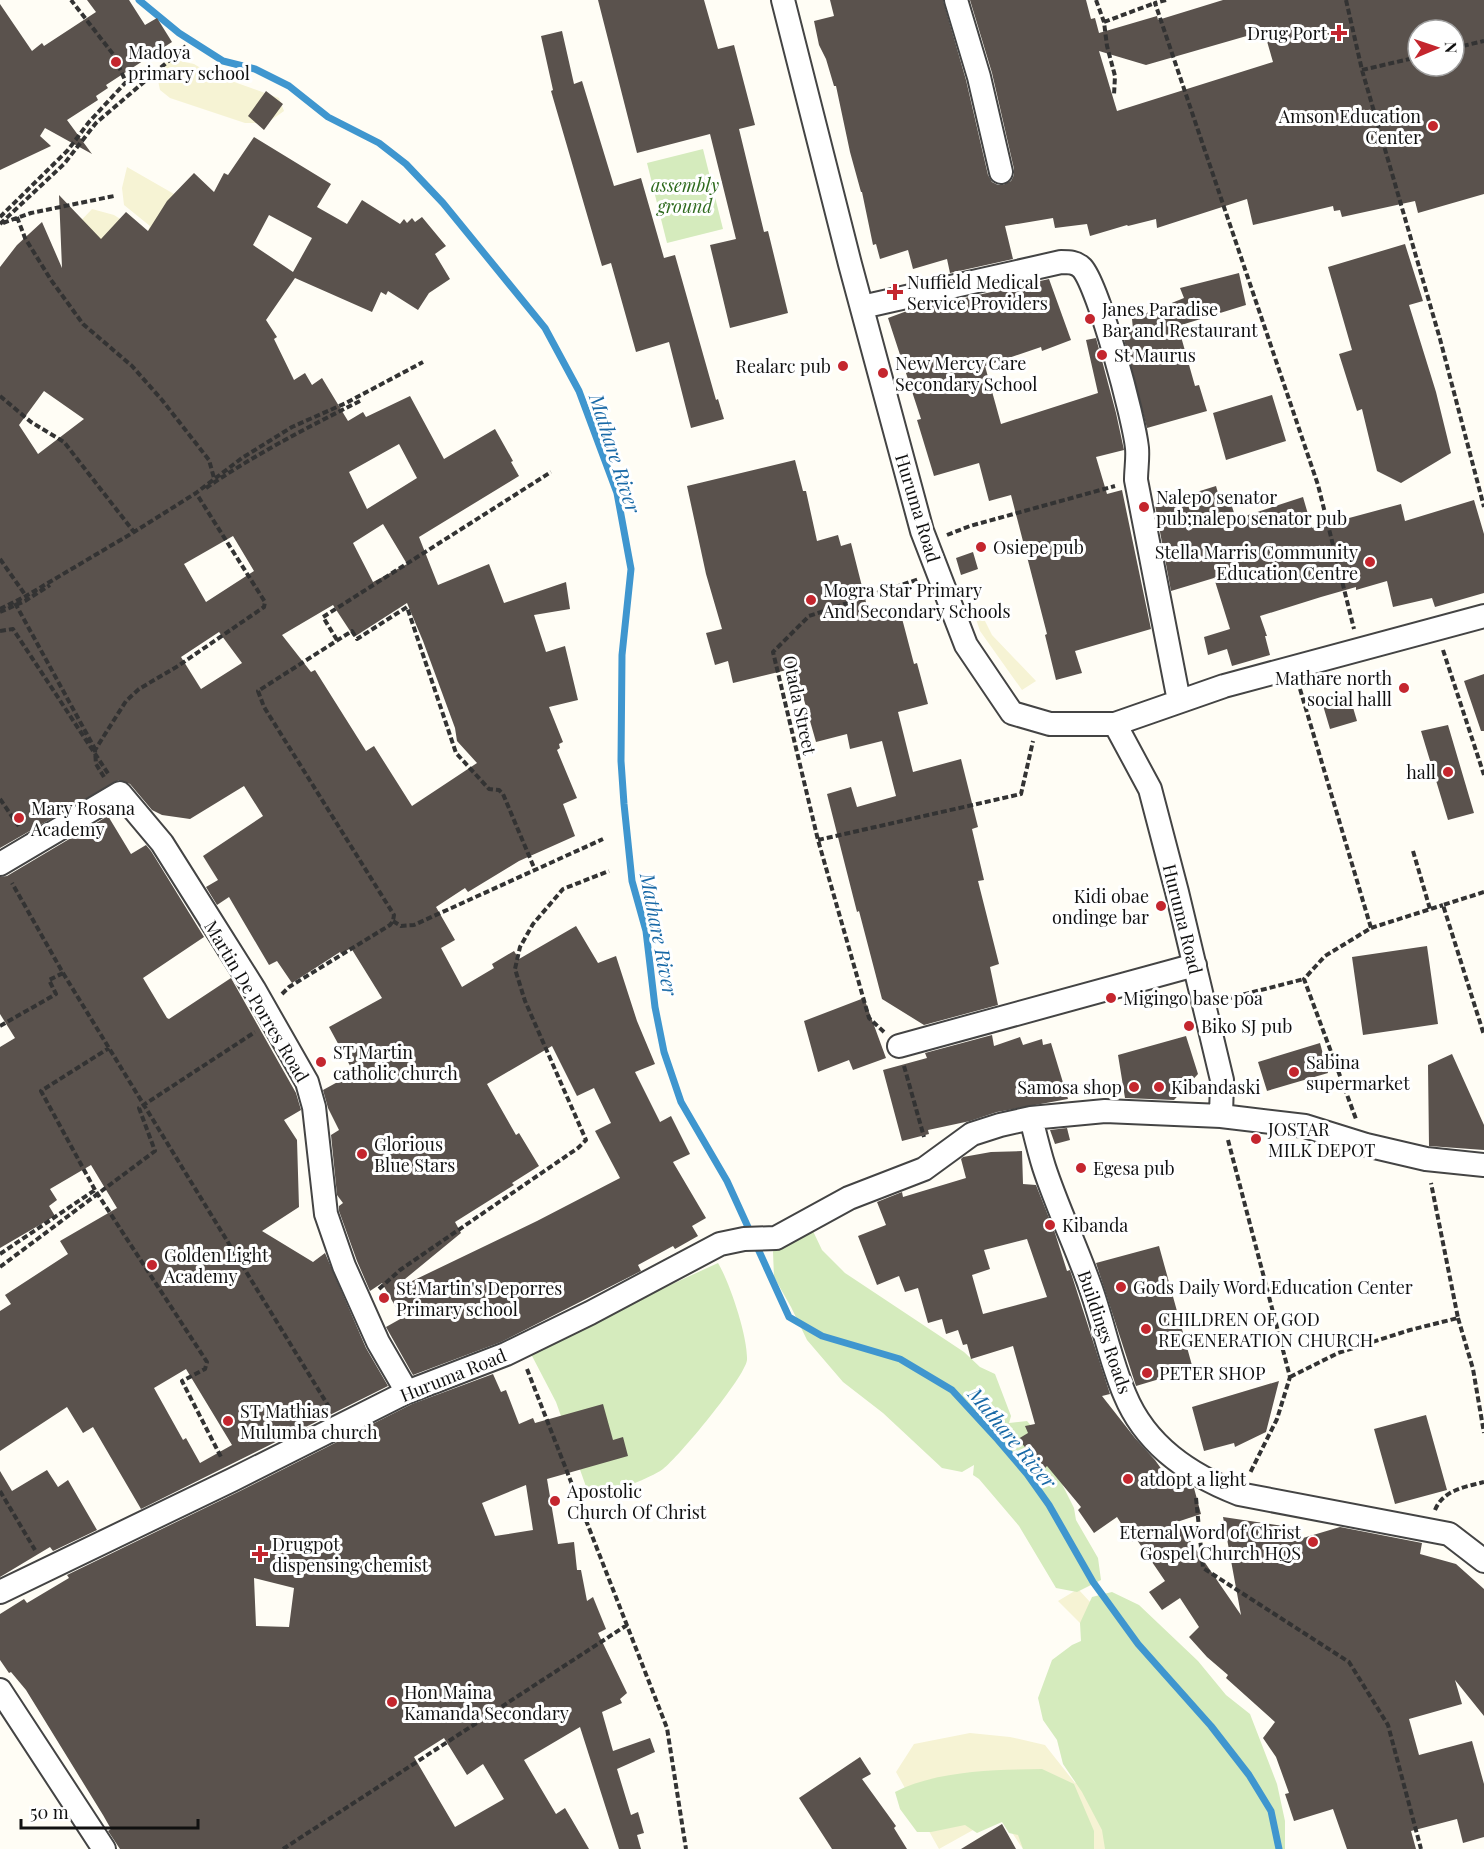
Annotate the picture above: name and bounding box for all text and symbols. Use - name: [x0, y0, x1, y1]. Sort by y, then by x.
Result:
- north arrow: [1406, 18, 1466, 78]
- place label: Drug Port: [1247, 21, 1328, 45]
- marker: Drug Port: [1332, 26, 1346, 40]
- place label: Madoya primary school: [128, 40, 250, 85]
- text: N: [1441, 41, 1462, 54]
- marker: Madoya primary school: [109, 55, 123, 69]
- place label: Amson Education Center: [1278, 104, 1421, 149]
- marker: Amson Education Center: [1426, 119, 1440, 133]
- park label: assembly ground: [651, 173, 719, 218]
- place label: Nuffield Medical Service Providers: [907, 270, 1048, 315]
- marker: Nuffield Medical Service Providers: [888, 285, 902, 299]
- place label: Janes Paradise Bar and Restaurant: [1101, 297, 1258, 342]
- marker: Janes Paradise Bar and Restaurant: [1083, 312, 1097, 326]
- place label: St Maurus: [1114, 343, 1196, 367]
- marker: St Maurus: [1095, 348, 1109, 362]
- place label: New Mercy Care Secondary School: [895, 351, 1037, 396]
- place label: Realarc pub: [735, 354, 831, 378]
- marker: Realarc pub: [836, 359, 850, 373]
- marker: New Mercy Care Secondary School: [876, 366, 890, 380]
- water label: Mathare River: [584, 389, 648, 518]
- street label: Huruma Road: [890, 451, 946, 566]
- place label: Nalepo senator pub;nalepo senator pub: [1156, 485, 1347, 530]
- marker: Nalepo senator pub;nalepo senator pub: [1137, 500, 1151, 514]
- place label: Osiepe pub: [993, 535, 1084, 559]
- marker: Osiepe pub: [974, 540, 988, 554]
- place label: Stella Marris Community Education Centre: [1155, 540, 1358, 585]
- marker: Stella Marris Community Education Centre: [1363, 555, 1377, 569]
- place label: Mogra Star Primary And Secondary Schools: [822, 578, 1011, 623]
- marker: Mogra Star Primary And Secondary Schools: [804, 593, 818, 607]
- street label: Otada Street: [778, 653, 822, 757]
- place label: Mathare north social halll: [1275, 666, 1392, 711]
- marker: Mathare north social halll: [1397, 681, 1411, 695]
- place label: hall: [1406, 760, 1436, 784]
- marker: hall: [1441, 765, 1455, 779]
- place label: Mary Rosana Academy: [30, 796, 135, 841]
- marker: Mary Rosana Academy: [12, 811, 26, 825]
- street label: Huruma Road: [1158, 862, 1208, 977]
- water label: Mathare River: [635, 870, 685, 999]
- place label: Kidi obae ondinge bar: [1052, 884, 1149, 929]
- marker: Kidi obae ondinge bar: [1154, 899, 1168, 913]
- street label: Martin De Porres Road: [199, 916, 315, 1087]
- place label: Migingo base poa: [1123, 986, 1263, 1010]
- marker: Migingo base poa: [1104, 991, 1118, 1005]
- place label: Biko SJ pub: [1201, 1014, 1292, 1038]
- marker: Biko SJ pub: [1182, 1019, 1196, 1033]
- place label: ST Martin catholic church: [333, 1040, 458, 1085]
- place label: Sabina supermarket: [1306, 1050, 1410, 1095]
- marker: ST Martin catholic church: [314, 1055, 328, 1069]
- marker: Sabina supermarket: [1287, 1065, 1301, 1079]
- place label: Samosa shop: [1017, 1075, 1122, 1099]
- place label: Kibandaski: [1171, 1075, 1261, 1099]
- marker: Samosa shop: [1127, 1080, 1141, 1094]
- marker: Kibandaski: [1152, 1080, 1166, 1094]
- place label: JOSTAR MILK DEPOT: [1267, 1117, 1376, 1162]
- place label: Glorious Blue Stars: [374, 1132, 455, 1177]
- marker: JOSTAR MILK DEPOT: [1249, 1132, 1263, 1146]
- marker: Glorious Blue Stars: [355, 1147, 369, 1161]
- place label: Egesa pub: [1093, 1156, 1175, 1180]
- marker: Egesa pub: [1074, 1161, 1088, 1175]
- place label: Kibanda: [1062, 1213, 1128, 1237]
- marker: Kibanda: [1043, 1218, 1057, 1232]
- place label: Golden Light Academy: [163, 1243, 269, 1288]
- marker: Golden Light Academy: [145, 1258, 159, 1272]
- street label: Buildings Roads: [1073, 1267, 1137, 1397]
- place label: Gods Daily Word Education Center: [1133, 1275, 1413, 1299]
- place label: St.Martin's Deporres Primary school: [396, 1276, 562, 1321]
- marker: Gods Daily Word Education Center: [1114, 1280, 1128, 1294]
- marker: St.Martin's Deporres Primary school: [377, 1291, 391, 1305]
- place label: CHILDREN OF GOD REGENERATION CHURCH: [1158, 1307, 1374, 1352]
- marker: CHILDREN OF GOD REGENERATION CHURCH: [1139, 1322, 1153, 1336]
- street label: Huruma Road: [396, 1343, 510, 1407]
- place label: PETER SHOP: [1159, 1361, 1266, 1385]
- marker: PETER SHOP: [1140, 1366, 1154, 1380]
- water label: Mathare River: [962, 1380, 1064, 1494]
- place label: ST Mathias Mulumba church: [240, 1399, 378, 1444]
- marker: ST Mathias Mulumba church: [221, 1414, 235, 1428]
- place label: atdopt a light: [1140, 1467, 1247, 1491]
- marker: atdopt a light: [1121, 1472, 1135, 1486]
- place label: Apostolic Church Of Christ: [566, 1479, 707, 1524]
- marker: Apostolic Church Of Christ: [548, 1494, 562, 1508]
- place label: Eternal Word of Christ Gospel Church HQS: [1119, 1520, 1302, 1565]
- place label: Drugpot dispensing chemist: [272, 1532, 429, 1577]
- marker: Eternal Word of Christ Gospel Church HQS: [1306, 1535, 1320, 1549]
- marker: Drugpot dispensing chemist: [253, 1547, 267, 1561]
- place label: Hon Maina Kamanda Secondary: [404, 1680, 569, 1725]
- marker: Hon Maina Kamanda Secondary: [385, 1695, 399, 1709]
- scale bar: [21, 1792, 198, 1830]
- text: 50 m: [30, 1800, 69, 1824]

